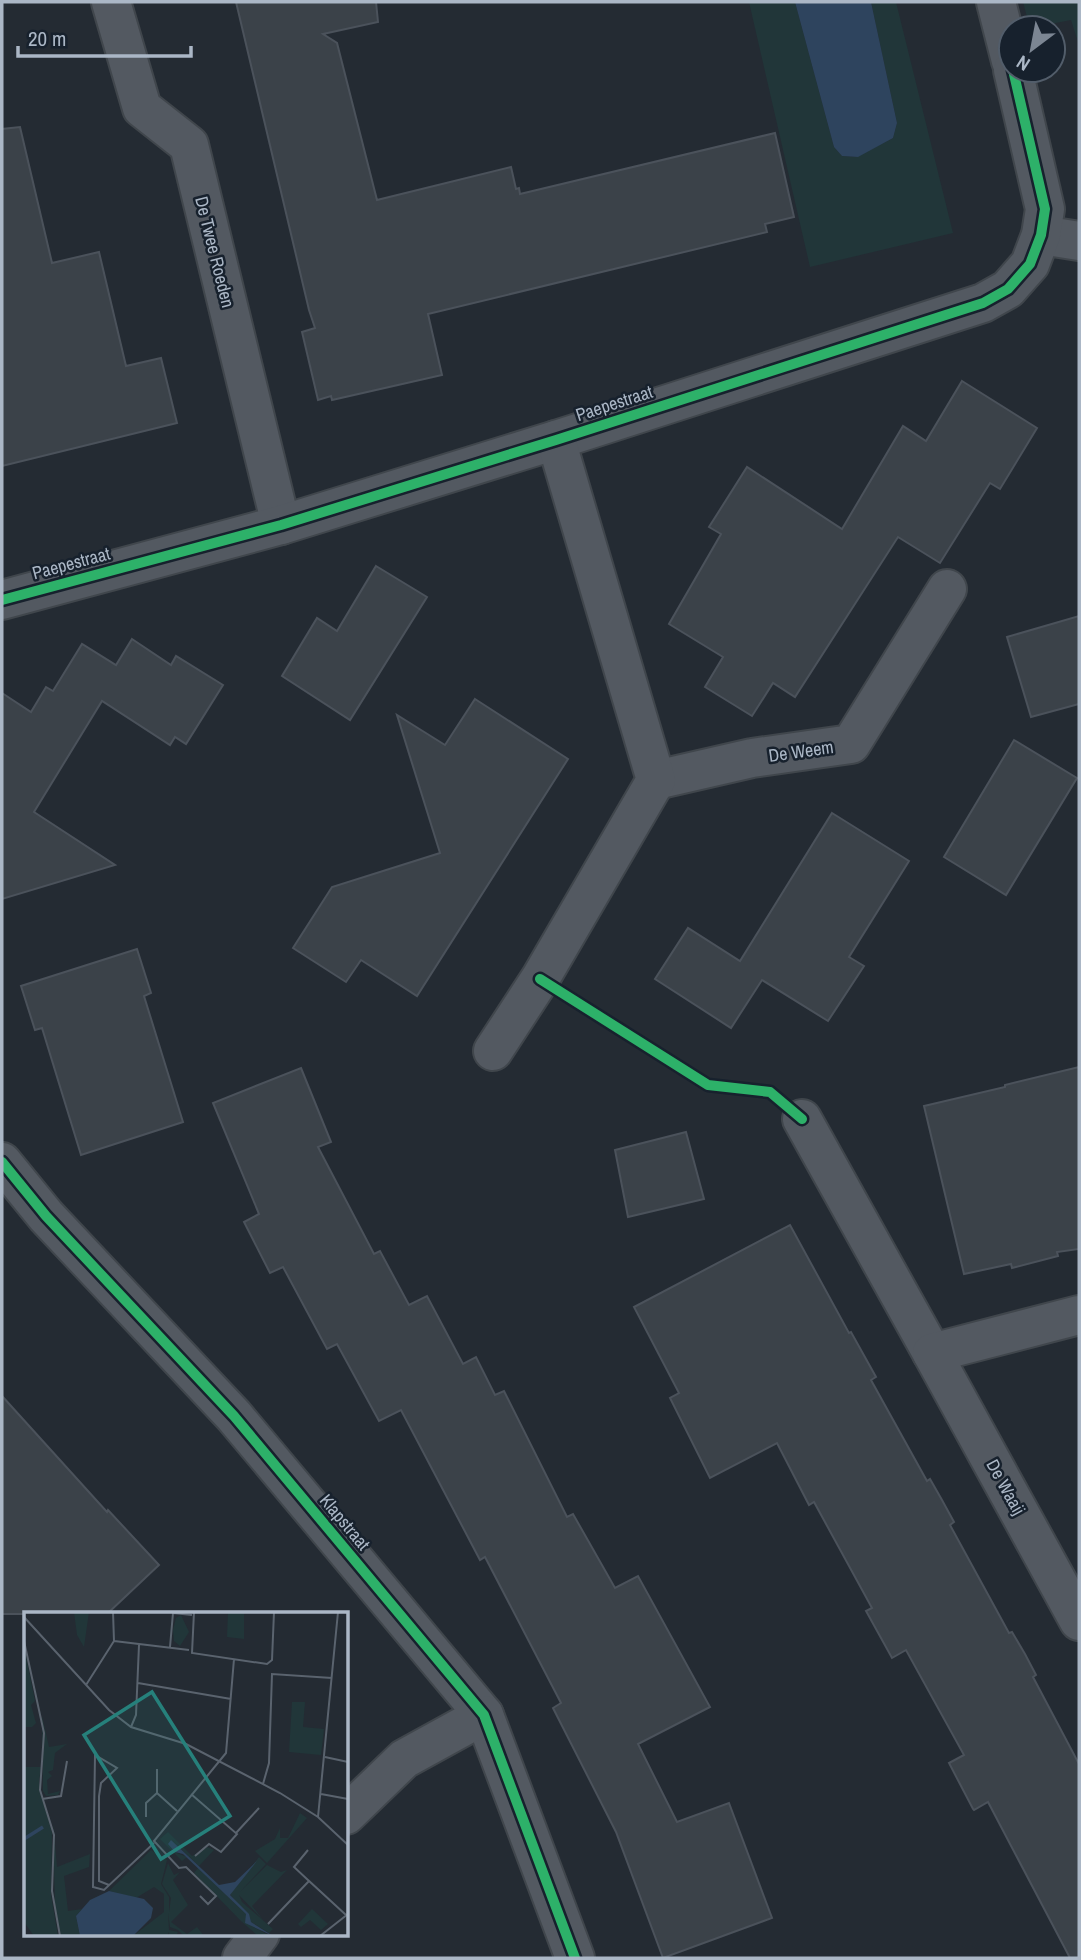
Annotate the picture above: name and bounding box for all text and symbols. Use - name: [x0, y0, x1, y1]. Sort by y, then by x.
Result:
- scale bar: [18, 14, 191, 58]
- north arrow: [997, 14, 1067, 84]
- text: 20 m: [28, 24, 66, 53]
- text: N: [1011, 49, 1035, 77]
- street label: De Twee Roeden: [189, 194, 241, 310]
- street label: Paepestraat: [572, 379, 656, 427]
- street label: Paepestraat: [29, 541, 113, 585]
- street label: De Weem: [767, 734, 835, 768]
- street label: De Waaij: [980, 1455, 1032, 1519]
- street label: Klapstraat: [314, 1489, 376, 1555]
- inset map: [24, 1612, 348, 1936]

